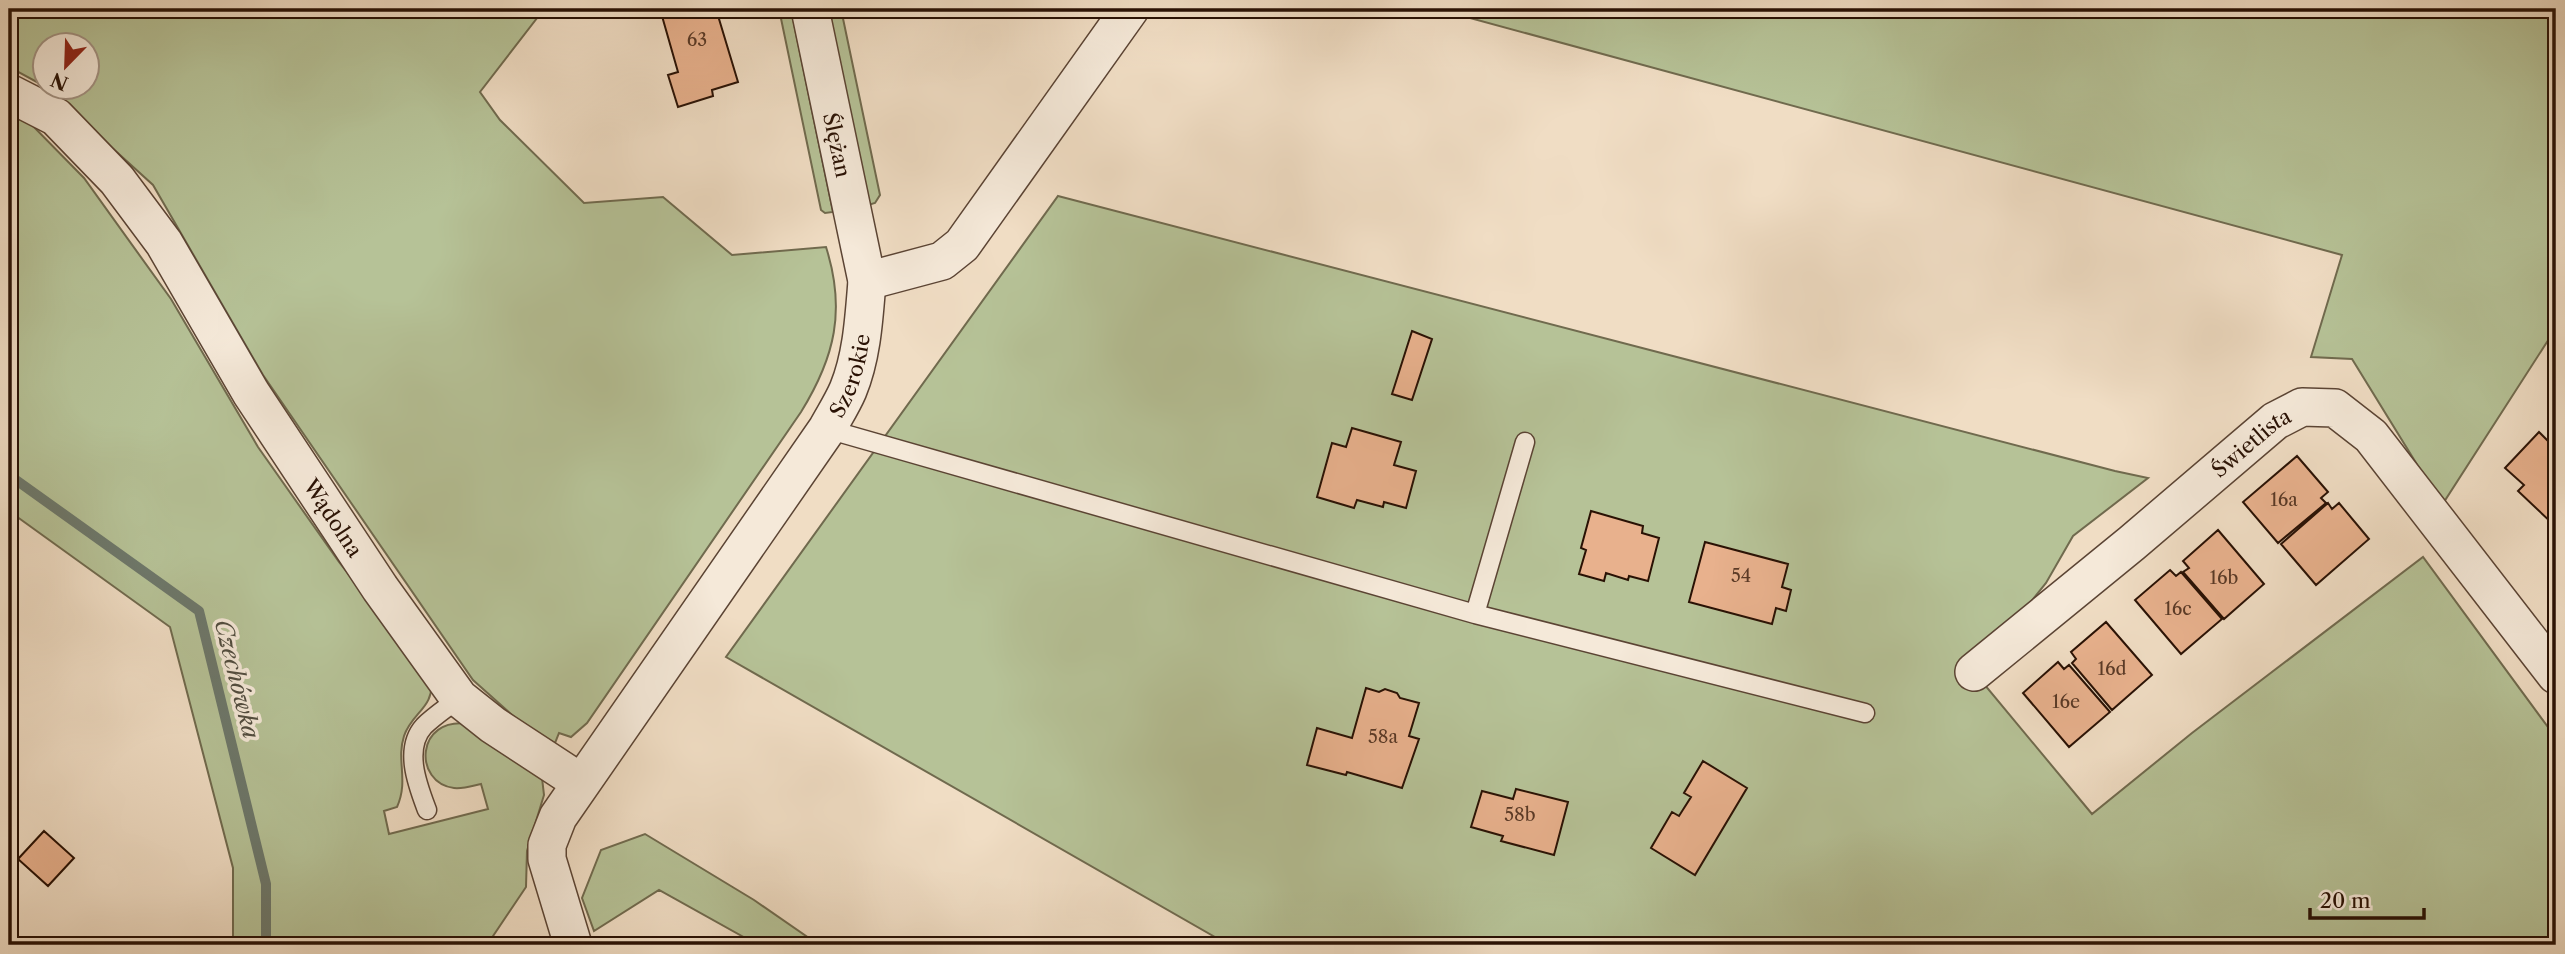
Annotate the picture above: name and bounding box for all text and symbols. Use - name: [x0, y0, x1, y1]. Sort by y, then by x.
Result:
- house number: 63: [687, 29, 707, 51]
- north arrow: [32, 32, 102, 102]
- text: N: [47, 67, 72, 95]
- street label: Ślężan: [818, 110, 856, 180]
- street label: Szerokie: [824, 332, 874, 422]
- street label: Świetlista: [2206, 402, 2296, 482]
- street label: Wądolna: [298, 473, 369, 562]
- house number: 16a: [2270, 489, 2298, 511]
- house number: 54: [1731, 565, 1751, 587]
- house number: 16b: [2210, 567, 2239, 589]
- house number: 16c: [2164, 598, 2192, 620]
- water label: Czechówka: [209, 617, 265, 742]
- house number: 16d: [2097, 658, 2127, 680]
- house number: 16e: [2052, 691, 2080, 713]
- house number: 58a: [1368, 726, 1398, 748]
- house number: 58b: [1504, 804, 1536, 826]
- scale bar: [2310, 877, 2423, 921]
- text: 20 m: [2320, 888, 2371, 913]

